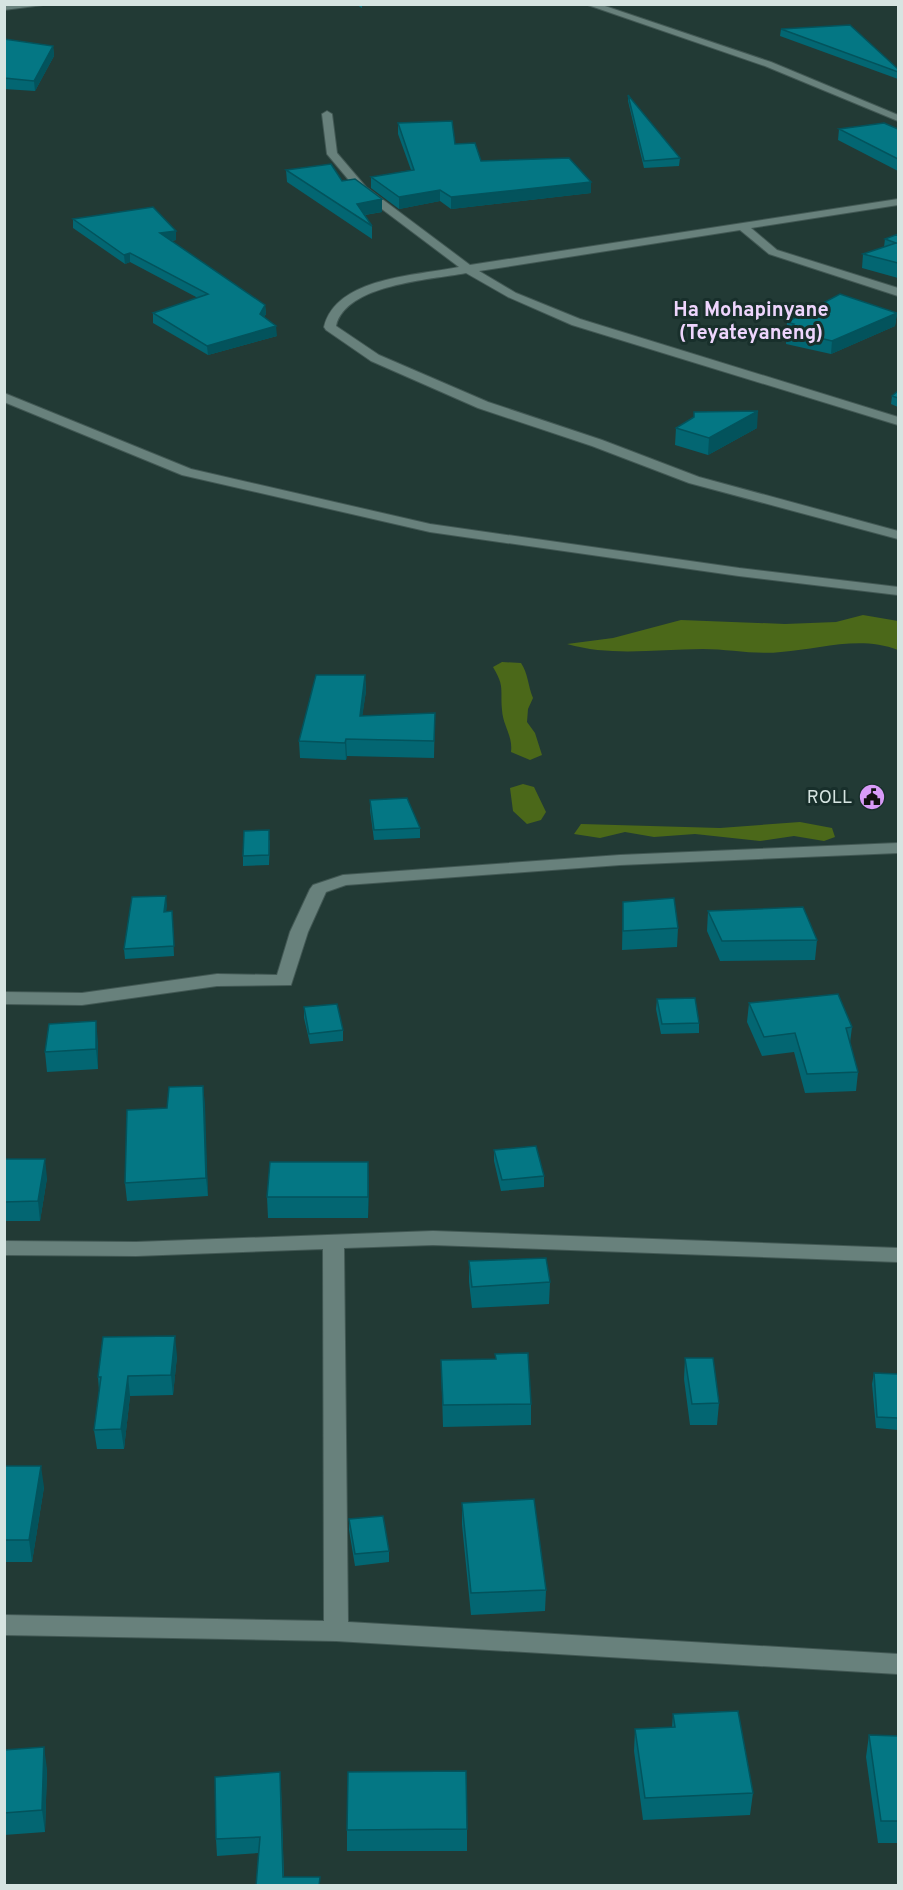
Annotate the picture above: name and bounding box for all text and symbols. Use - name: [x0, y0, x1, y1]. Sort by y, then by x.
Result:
- district label: Ha Mohapinyane (Teyateyaneng): [673, 298, 829, 347]
- public building icon: ROLL: [857, 782, 887, 812]
- place label: ROLL: [807, 787, 852, 810]

